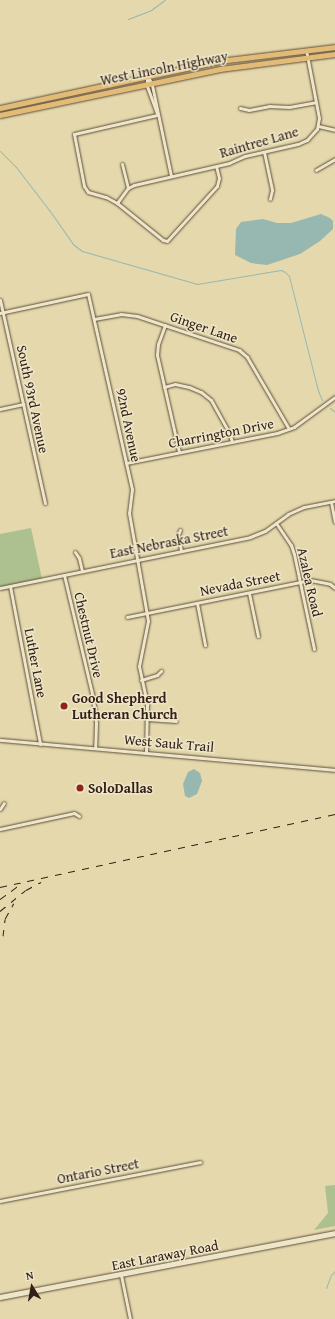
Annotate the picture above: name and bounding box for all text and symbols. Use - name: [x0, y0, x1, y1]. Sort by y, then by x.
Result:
- street label: West Lincoln Highway: [99, 47, 229, 89]
- street label: Raintree Lane: [218, 123, 300, 161]
- street label: Ginger Lane: [168, 308, 240, 346]
- street label: South 93rd Avenue: [13, 343, 53, 455]
- street label: 92nd Avenue: [113, 387, 145, 463]
- street label: Charrington Drive: [167, 415, 275, 451]
- street label: East Nebraska Street: [108, 522, 230, 562]
- street label: Azalea Road: [294, 546, 326, 618]
- street label: Nevada Street: [198, 567, 282, 599]
- street label: Chestnut Drive: [71, 591, 107, 679]
- street label: Luther Lane: [21, 627, 51, 699]
- place label: Good Shepherd Lutheran Church: [72, 690, 178, 722]
- marker: Good Shepherd Lutheran Church: [59, 701, 69, 711]
- street label: West Sauk Trail: [123, 731, 215, 755]
- place label: SoloDallas: [88, 780, 153, 796]
- marker: SoloDallas: [75, 783, 85, 793]
- street label: Ontario Street: [56, 1155, 140, 1187]
- street label: East Laraway Road: [110, 1236, 220, 1274]
- north arrow: [12, 1267, 52, 1307]
- text: N: [25, 1267, 35, 1284]

